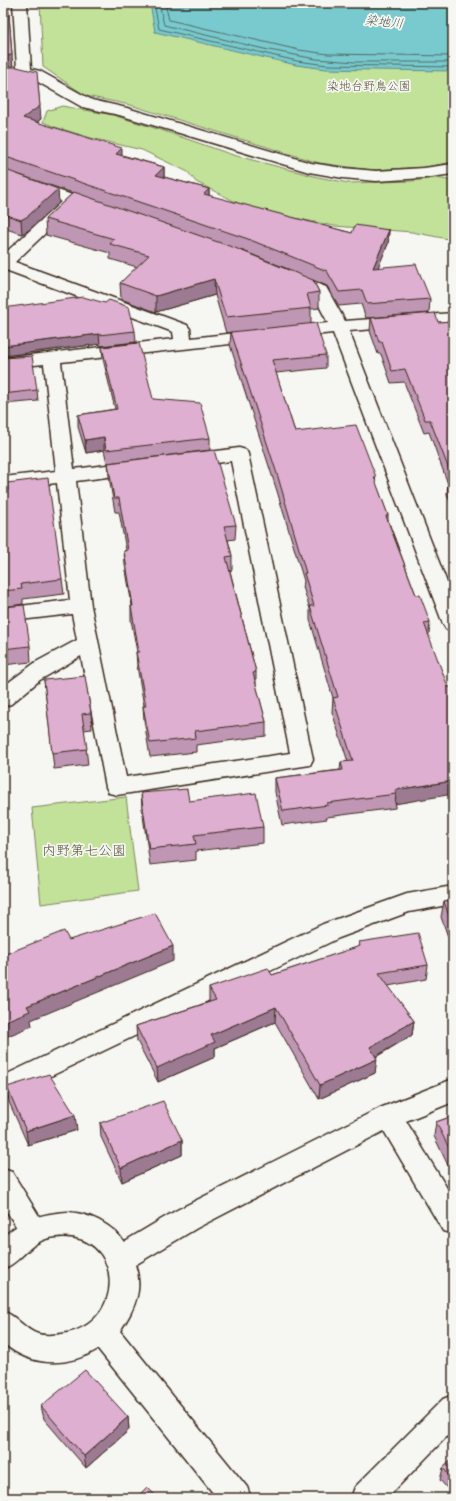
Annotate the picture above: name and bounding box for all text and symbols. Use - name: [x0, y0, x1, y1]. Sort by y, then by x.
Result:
- water label: 染地川: [364, 12, 404, 32]
- park label: 染地台野鳥公園: [327, 79, 411, 94]
- park label: 内野第七公園: [42, 842, 126, 859]

